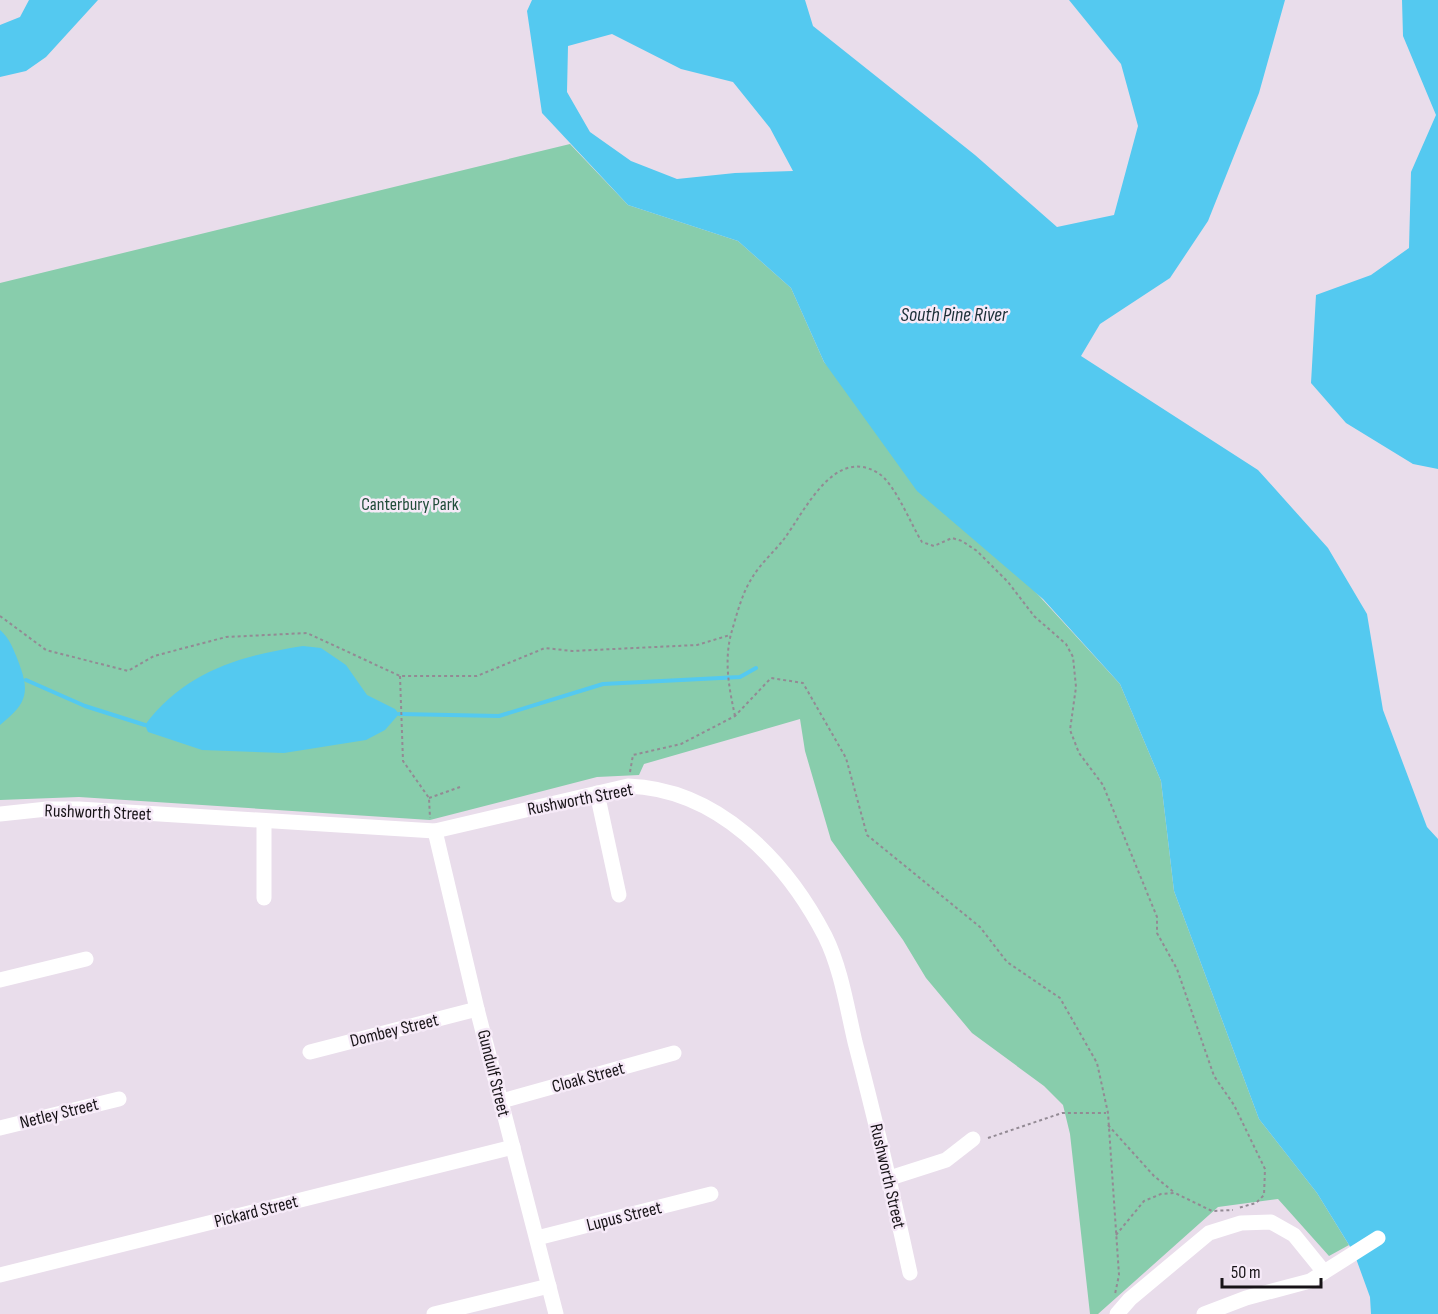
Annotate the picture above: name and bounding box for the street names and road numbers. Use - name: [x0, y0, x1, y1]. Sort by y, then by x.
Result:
- street label: Rushworth Street: [526, 779, 635, 820]
- street label: Rushworth Street: [44, 800, 152, 825]
- street label: Dombey Street: [348, 1009, 441, 1052]
- street label: Gundulf Street: [473, 1028, 515, 1119]
- street label: Cloak Street: [550, 1058, 627, 1097]
- street label: Netley Street: [18, 1093, 101, 1133]
- street label: Rushworth Street: [865, 1122, 910, 1231]
- street label: Pickard Street: [212, 1191, 300, 1232]
- street label: Lupus Street: [584, 1197, 664, 1236]

